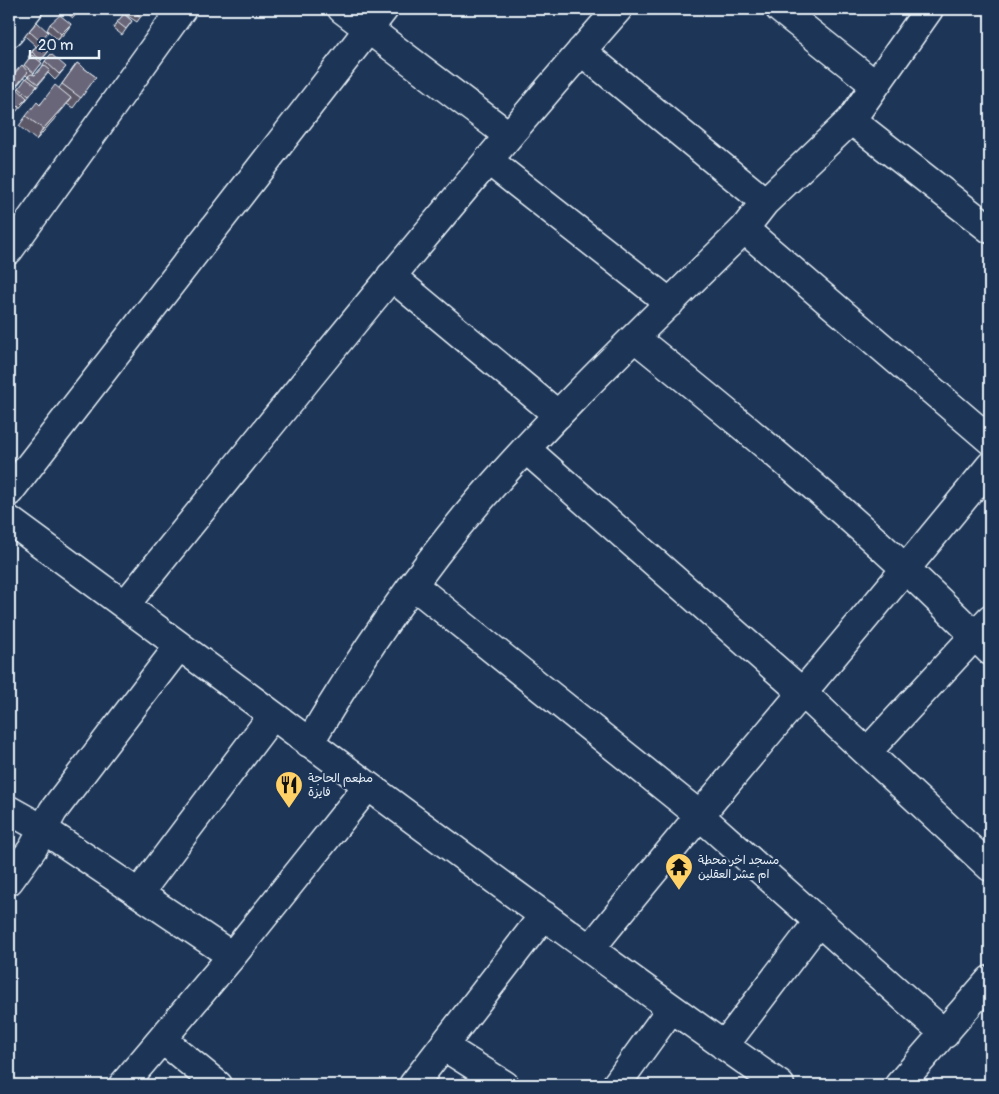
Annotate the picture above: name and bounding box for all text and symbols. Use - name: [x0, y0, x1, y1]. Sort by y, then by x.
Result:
- scale bar: [30, 28, 99, 60]
- text: 20 m: [38, 36, 73, 55]
- restaurant icon: مطعم الحاجة فايزة: [274, 770, 304, 809]
- place label: مطعم الحاجة فايزة: [308, 771, 373, 800]
- temple icon: مسجد اخر محطة ام عشر العقلين: [664, 852, 694, 891]
- place label: مسجد اخر محطة ام عشر العقلين: [698, 853, 779, 883]

